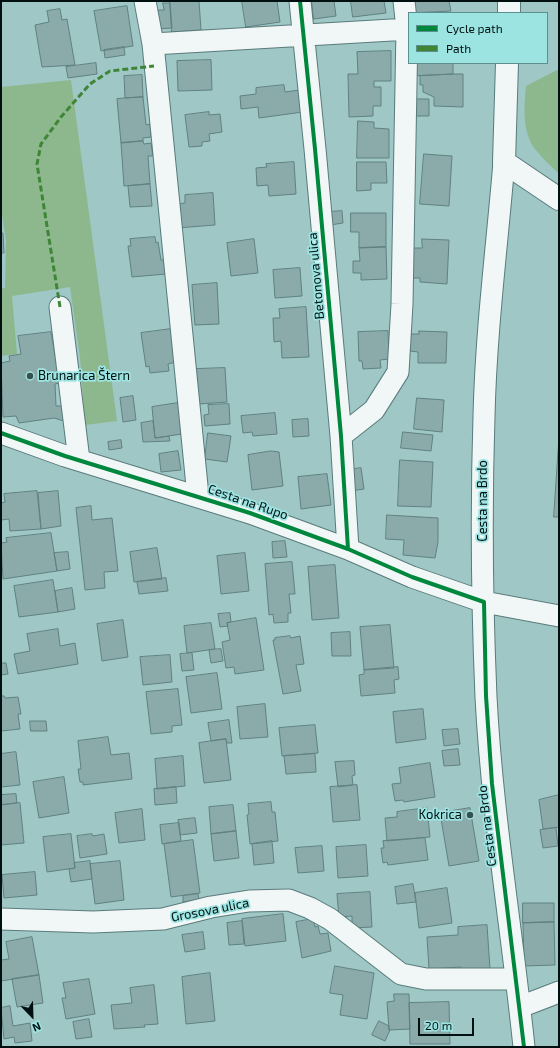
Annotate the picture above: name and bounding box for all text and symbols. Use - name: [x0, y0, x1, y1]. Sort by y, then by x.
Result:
- legend: [408, 12, 548, 64]
- text: Cycle path: [446, 21, 503, 35]
- text: Path: [446, 41, 471, 55]
- street label: Betonova ulica: [304, 232, 328, 320]
- place label: Brunarica Štern: [38, 368, 130, 384]
- marker: Brunarica Štern: [25, 371, 35, 381]
- street label: Cesta na Brdo: [475, 460, 491, 542]
- street label: Cesta na Rupo: [206, 481, 290, 523]
- street label: Cesta na Brdo: [474, 785, 500, 867]
- place label: Kokrica: [419, 807, 462, 823]
- marker: Kokrica: [465, 810, 475, 820]
- street label: Grosova ulica: [170, 895, 250, 925]
- north arrow: [12, 996, 52, 1036]
- scale bar: [420, 1010, 476, 1036]
- text: 20 m: [425, 1018, 452, 1032]
- text: N: [31, 1020, 43, 1035]

